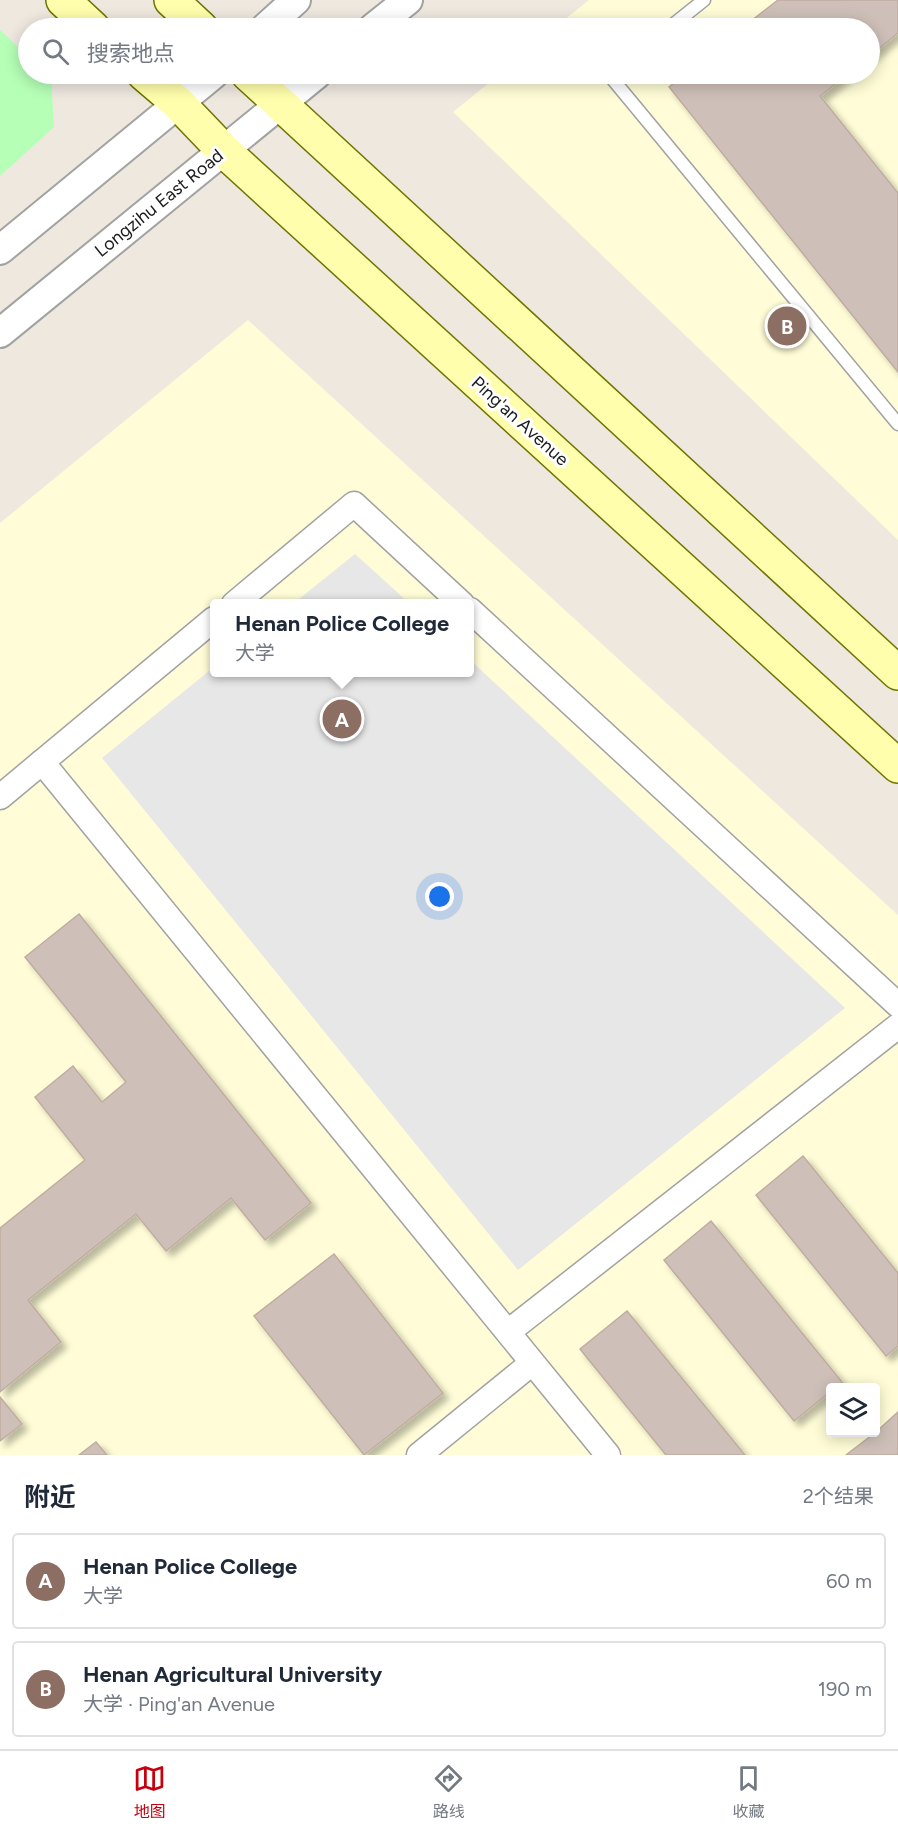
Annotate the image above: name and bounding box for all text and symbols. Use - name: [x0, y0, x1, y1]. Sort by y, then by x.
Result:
- search box: [18, 18, 880, 84]
- icon: search: [39, 35, 72, 68]
- text: 搜索地点: [87, 40, 175, 67]
- street label: Longzihu East Road: [90, 144, 228, 262]
- pin: B: [768, 304, 806, 348]
- street label: Ping'an Avenue: [467, 372, 573, 471]
- popup: [210, 599, 474, 677]
- text: Henan Police College: [235, 610, 449, 637]
- text: 大学: [235, 641, 275, 665]
- pin: A: [322, 696, 362, 742]
- your location: [425, 882, 454, 911]
- map controls: [826, 1383, 880, 1437]
- button: layers: [826, 1383, 880, 1437]
- text: 附近: [24, 1481, 76, 1513]
- text: 2个结果: [803, 1484, 874, 1508]
- text: Henan Police College: [83, 1553, 297, 1580]
- text: A: [38, 1569, 53, 1593]
- text: 60 m: [826, 1569, 872, 1593]
- text: 大学: [83, 1584, 123, 1608]
- text: Henan Agricultural University: [83, 1661, 382, 1688]
- text: B: [39, 1677, 52, 1701]
- text: 190 m: [818, 1677, 872, 1701]
- text: 大学 · Ping'an Avenue: [83, 1692, 275, 1716]
- tab: 地图: [133, 1762, 166, 1822]
- tab: 路线: [432, 1762, 465, 1822]
- tab: 收藏: [732, 1762, 765, 1822]

